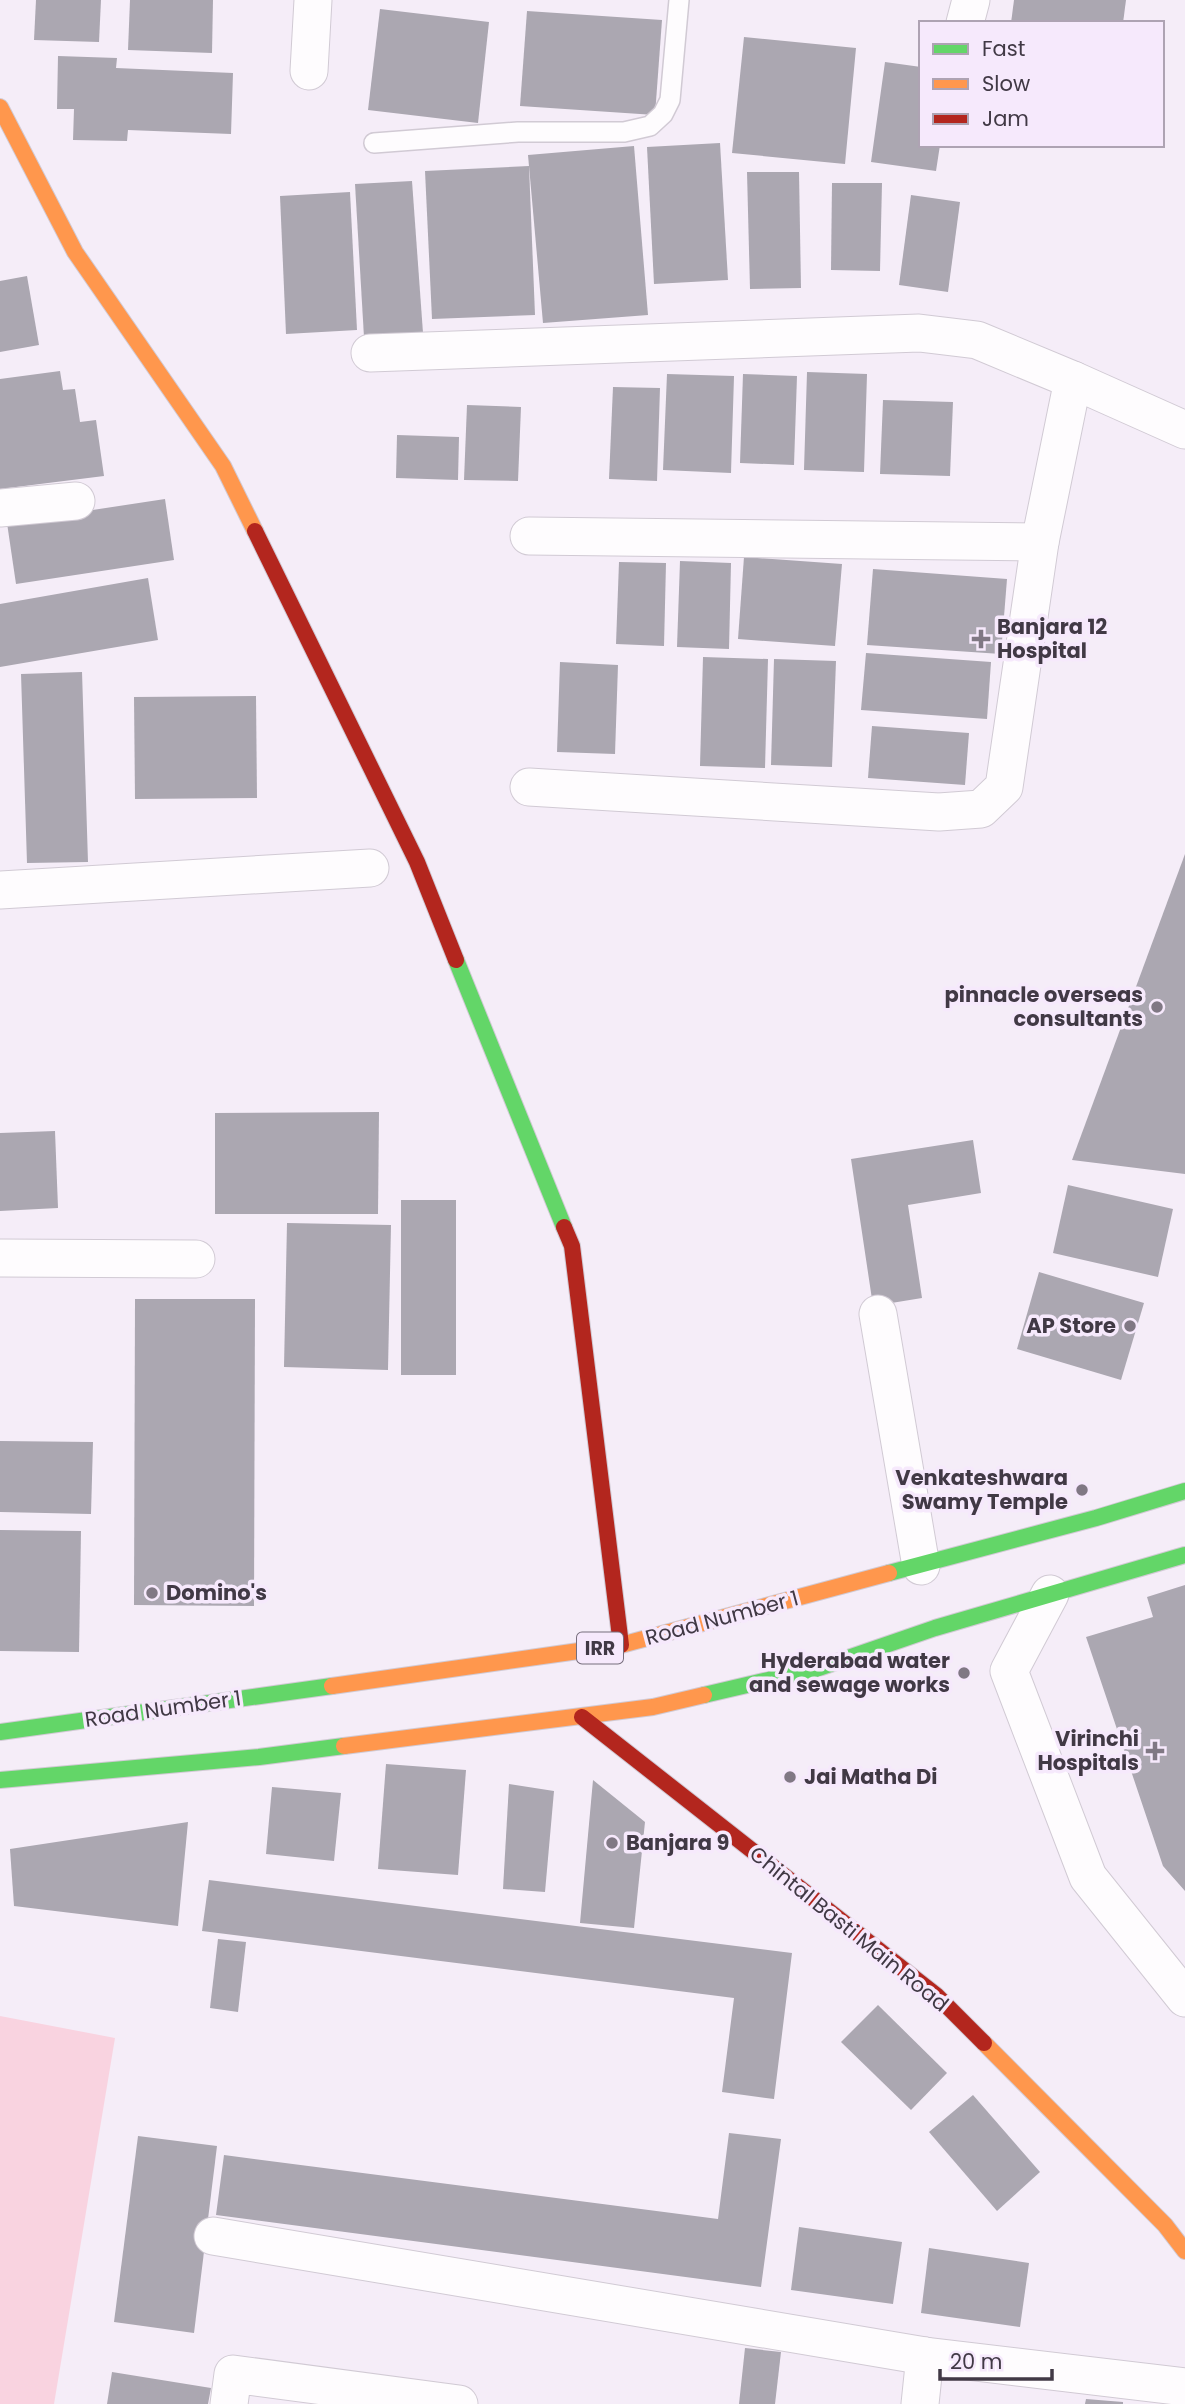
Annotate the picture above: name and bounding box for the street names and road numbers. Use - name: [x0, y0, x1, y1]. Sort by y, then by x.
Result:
- street label: Road Number 1: [642, 1583, 802, 1652]
- road number: IRR: [577, 1632, 623, 1664]
- street label: Road Number 1: [83, 1683, 243, 1734]
- street label: Chintal Basti Main Road: [744, 1839, 955, 2018]

